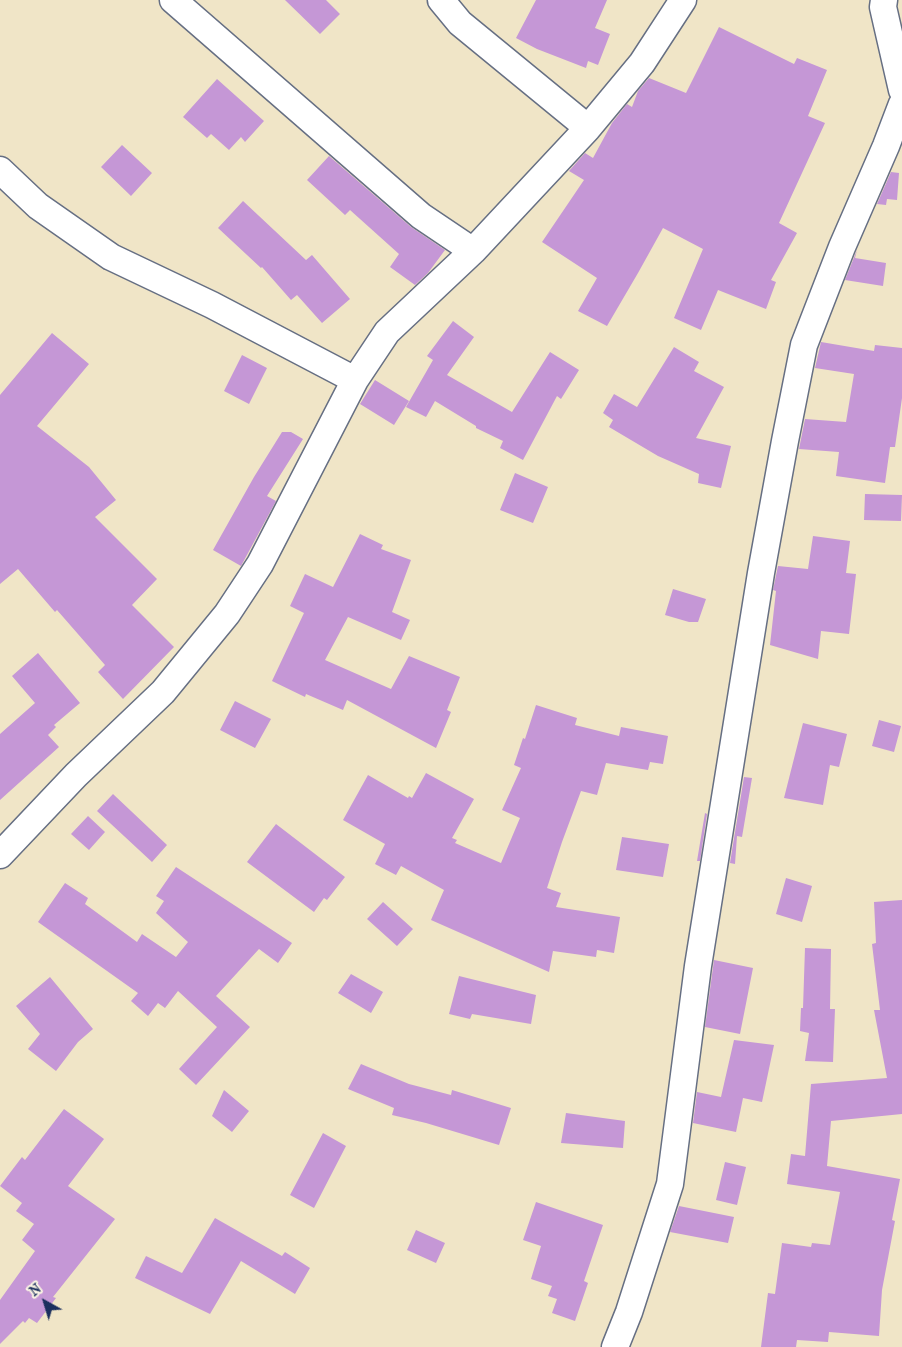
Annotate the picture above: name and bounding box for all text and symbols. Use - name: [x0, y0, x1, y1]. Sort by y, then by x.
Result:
- north arrow: [20, 1277, 70, 1327]
- text: N: [26, 1280, 45, 1300]

